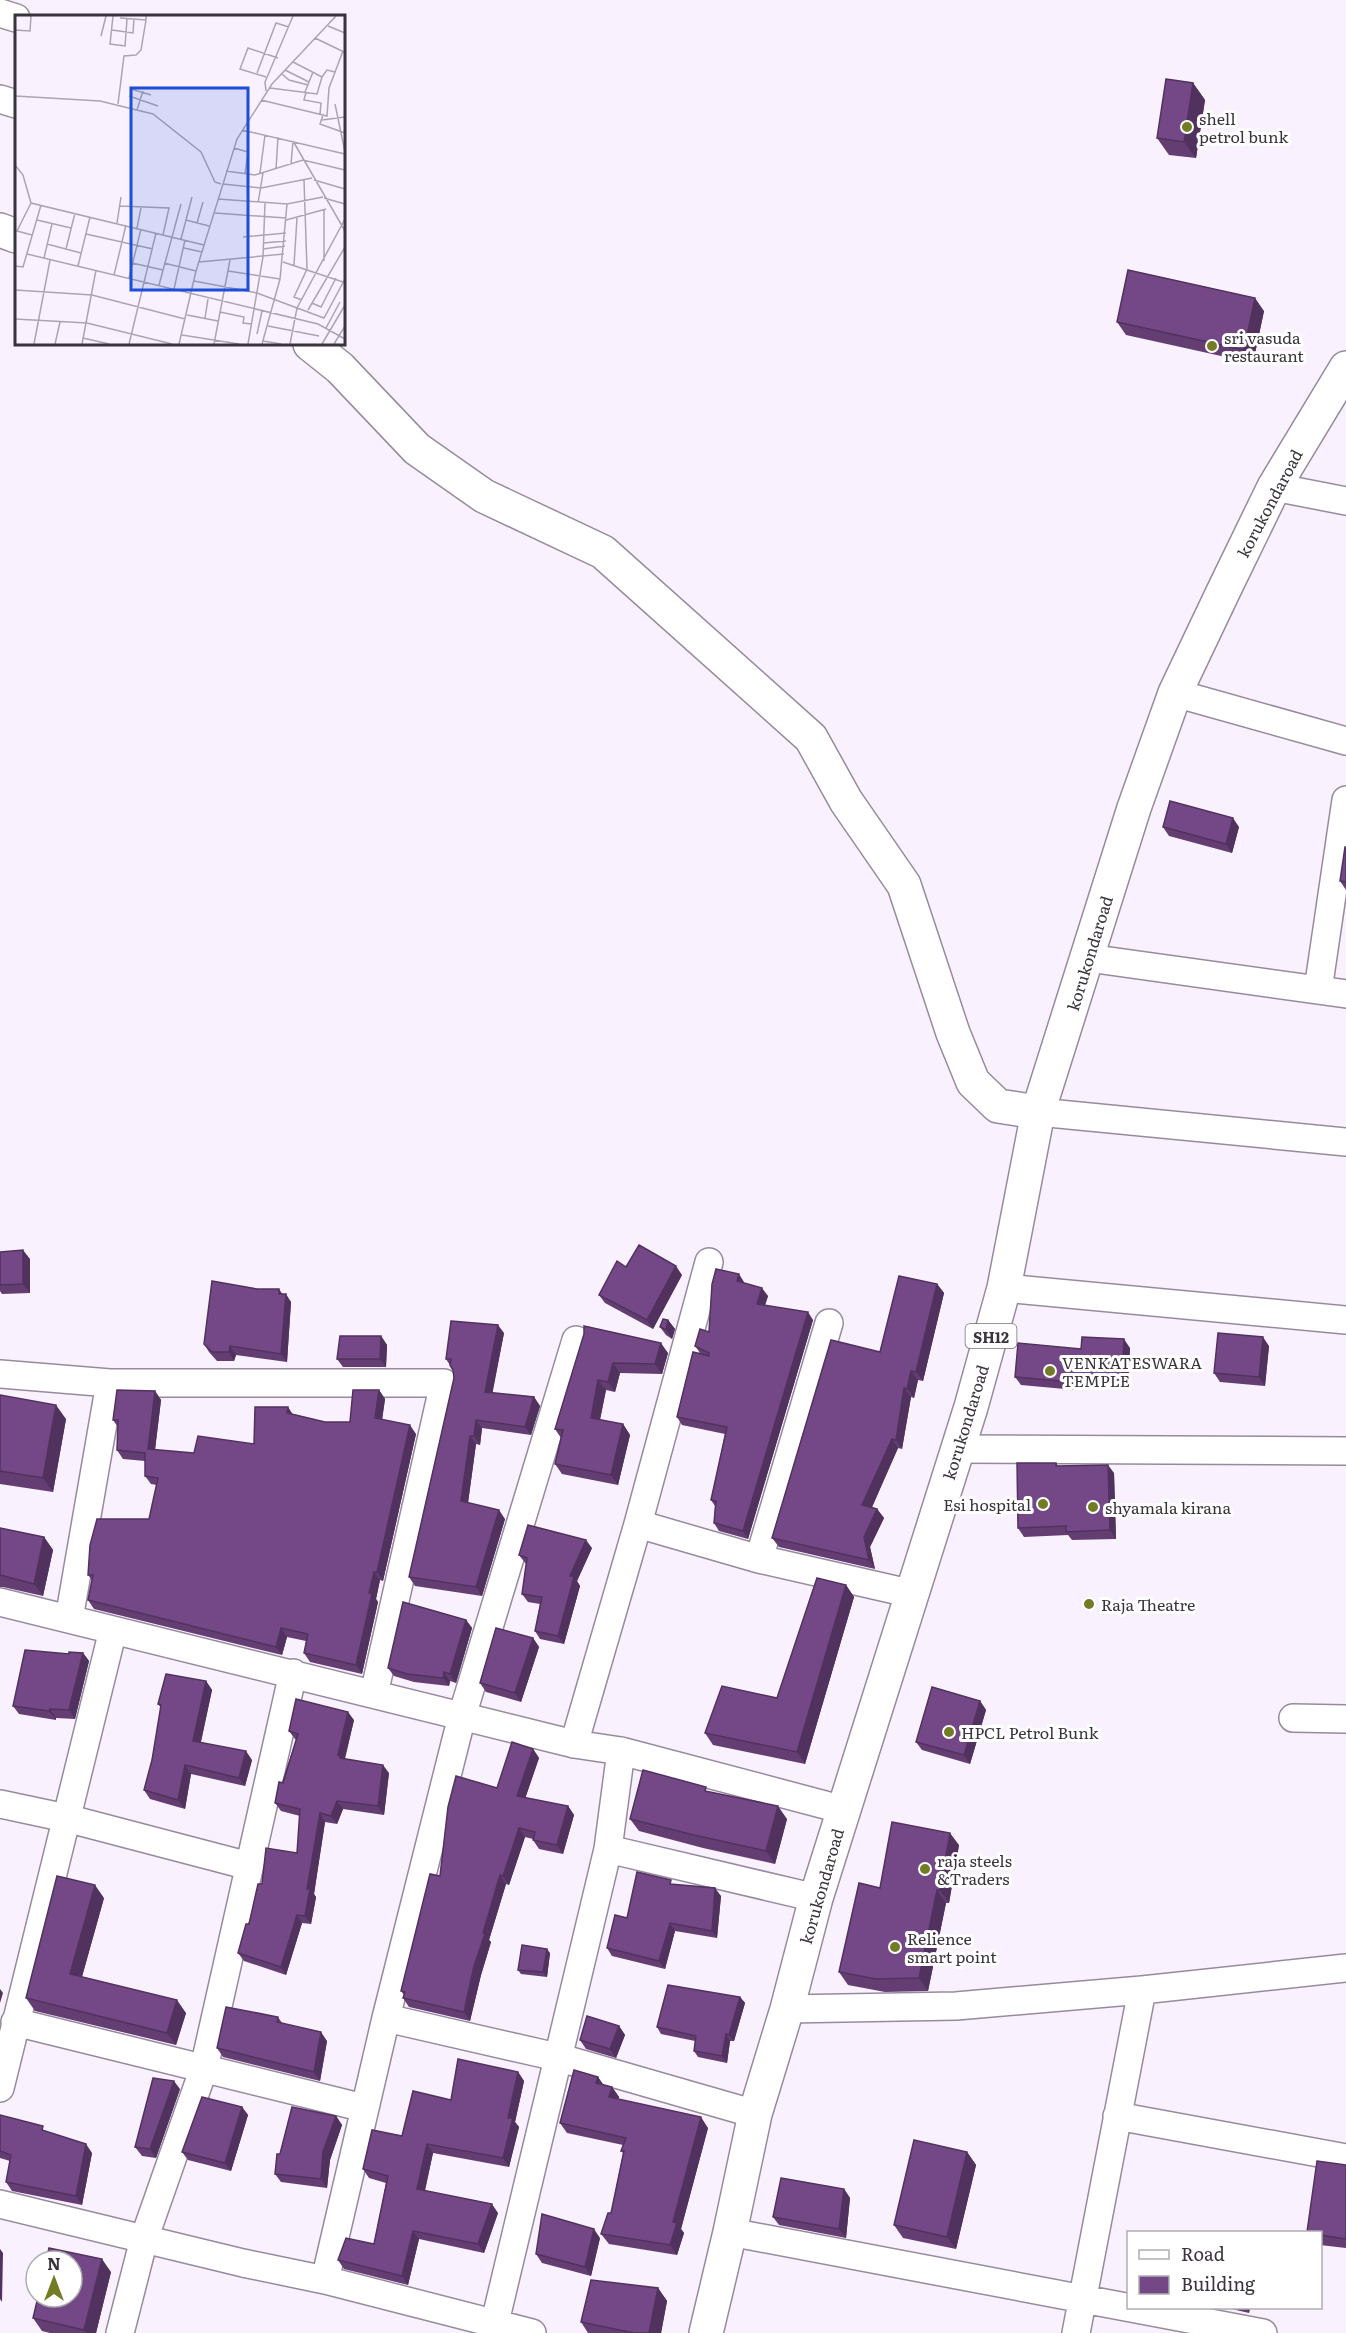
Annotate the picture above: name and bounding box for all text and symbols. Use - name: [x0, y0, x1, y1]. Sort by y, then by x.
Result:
- inset map: [15, 15, 345, 345]
- place label: shell petrol bunk: [1199, 106, 1289, 148]
- marker: shell petrol bunk: [1180, 120, 1194, 134]
- place label: sri vasuda restaurant: [1224, 325, 1304, 367]
- marker: sri vasuda restaurant: [1205, 339, 1219, 353]
- street label: korukondaroad: [1230, 445, 1308, 561]
- street label: korukondaroad: [1060, 892, 1118, 1013]
- road number: SH12: [966, 1324, 1016, 1348]
- place label: VENKATESWARA TEMPLE: [1062, 1350, 1202, 1392]
- street label: korukondaroad: [936, 1361, 994, 1482]
- marker: VENKATESWARA TEMPLE: [1043, 1364, 1057, 1378]
- place label: Esi hospital: [943, 1492, 1031, 1516]
- place label: shyamala kirana: [1105, 1495, 1231, 1519]
- marker: Esi hospital: [1036, 1497, 1050, 1511]
- marker: shyamala kirana: [1086, 1500, 1100, 1514]
- place label: Raja Theatre: [1101, 1592, 1195, 1616]
- marker: Raja Theatre: [1082, 1597, 1096, 1611]
- place label: HPCL Petrol Bunk: [961, 1720, 1099, 1744]
- marker: HPCL Petrol Bunk: [942, 1725, 956, 1739]
- street label: korukondaroad: [793, 1825, 849, 1947]
- place label: raja steels &Traders: [937, 1848, 1012, 1890]
- marker: raja steels &Traders: [918, 1862, 932, 1876]
- place label: Relience smart point: [907, 1926, 997, 1968]
- marker: Relience smart point: [888, 1940, 902, 1954]
- legend: [1127, 2231, 1322, 2309]
- text: Road: [1181, 2240, 1225, 2267]
- north arrow: [24, 2249, 84, 2309]
- text: N: [47, 2251, 61, 2275]
- text: Building: [1181, 2270, 1256, 2297]

